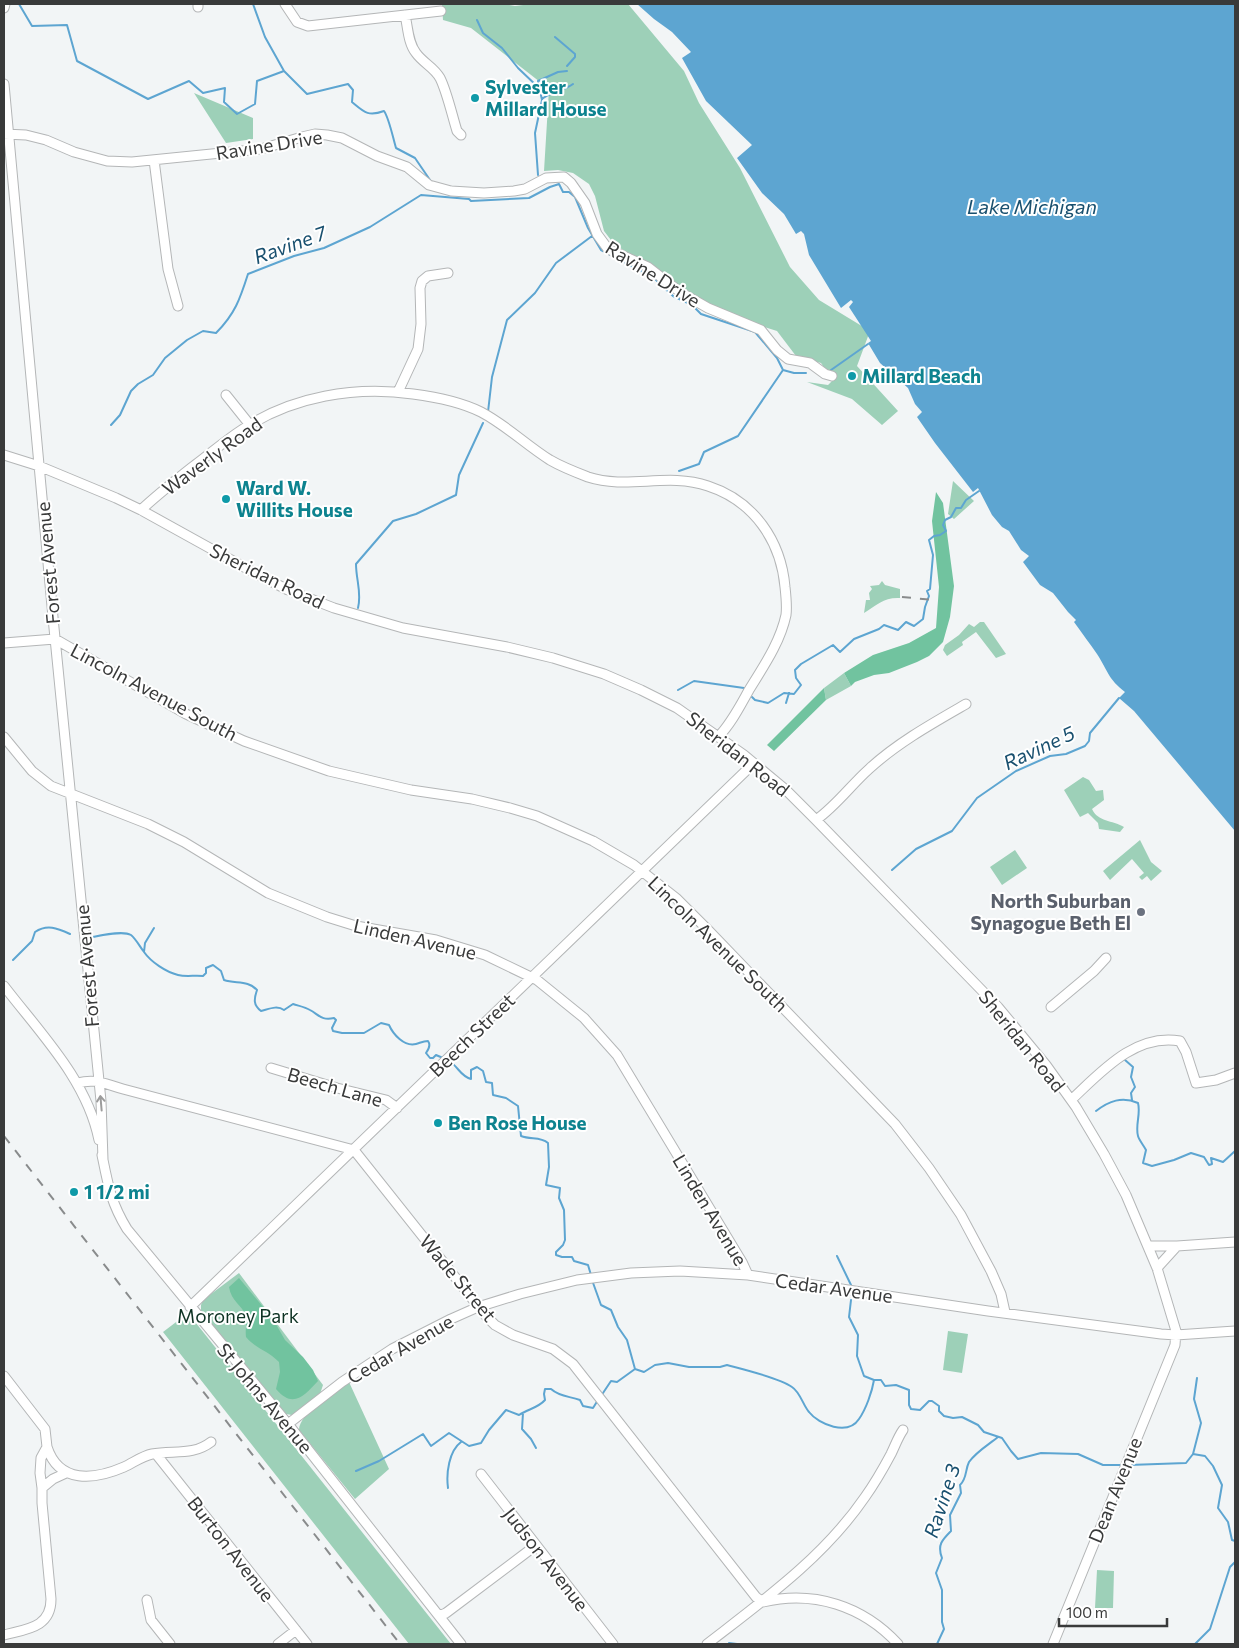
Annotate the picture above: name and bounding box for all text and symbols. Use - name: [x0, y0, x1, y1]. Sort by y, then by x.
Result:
- place label: Sylvester Millard House: [485, 75, 607, 120]
- marker: Sylvester Millard House: [469, 92, 481, 104]
- street label: Ravine Drive: [214, 125, 324, 164]
- water label: Lake Michigan: [967, 194, 1097, 218]
- water label: Ravine 7: [250, 219, 330, 268]
- street label: Ravine Drive: [602, 235, 705, 312]
- place label: Millard Beach: [862, 364, 981, 387]
- marker: Millard Beach: [846, 370, 858, 382]
- street label: Waverly Road: [157, 412, 266, 500]
- place label: Ward W. Willits House: [236, 476, 353, 521]
- marker: Ward W. Willits House: [220, 493, 232, 505]
- street label: Forest Avenue: [31, 501, 64, 625]
- street label: Sheridan Road: [206, 538, 328, 613]
- street label: Lincoln Avenue South: [67, 638, 242, 745]
- street label: Sheridan Road: [682, 706, 794, 801]
- water label: Ravine 5: [999, 720, 1079, 774]
- street label: Lincoln Avenue South: [644, 871, 793, 1016]
- place label: North Suburban Synagogue Beth El: [970, 889, 1131, 934]
- street label: Forest Avenue: [70, 904, 103, 1028]
- marker: North Suburban Synagogue Beth El: [1135, 906, 1147, 918]
- street label: Linden Avenue: [351, 913, 479, 964]
- street label: Sheridan Road: [974, 985, 1070, 1096]
- street label: Beech Street: [424, 988, 519, 1081]
- street label: Beech Lane: [285, 1062, 385, 1111]
- one-way arrow: [96, 1095, 106, 1111]
- place label: Ben Rose House: [448, 1111, 587, 1134]
- marker: Ben Rose House: [432, 1117, 444, 1129]
- street label: Linden Avenue: [668, 1150, 753, 1269]
- place label: 1 1/2 mi: [84, 1180, 150, 1203]
- marker: 1 1/2 mi: [68, 1186, 80, 1198]
- street label: Wade Street: [415, 1229, 502, 1326]
- street label: Cedar Avenue: [774, 1268, 894, 1307]
- park label: Moroney Park: [177, 1304, 299, 1327]
- street label: Cedar Avenue: [343, 1309, 457, 1388]
- street label: St Johns Avenue: [213, 1338, 318, 1457]
- street label: Dean Avenue: [1083, 1434, 1146, 1546]
- water label: Ravine 3: [918, 1460, 964, 1541]
- street label: Burton Avenue: [183, 1491, 280, 1606]
- street label: Judson Avenue: [499, 1502, 594, 1615]
- scale bar: [1059, 1596, 1166, 1628]
- text: 100 m: [1066, 1603, 1108, 1621]

